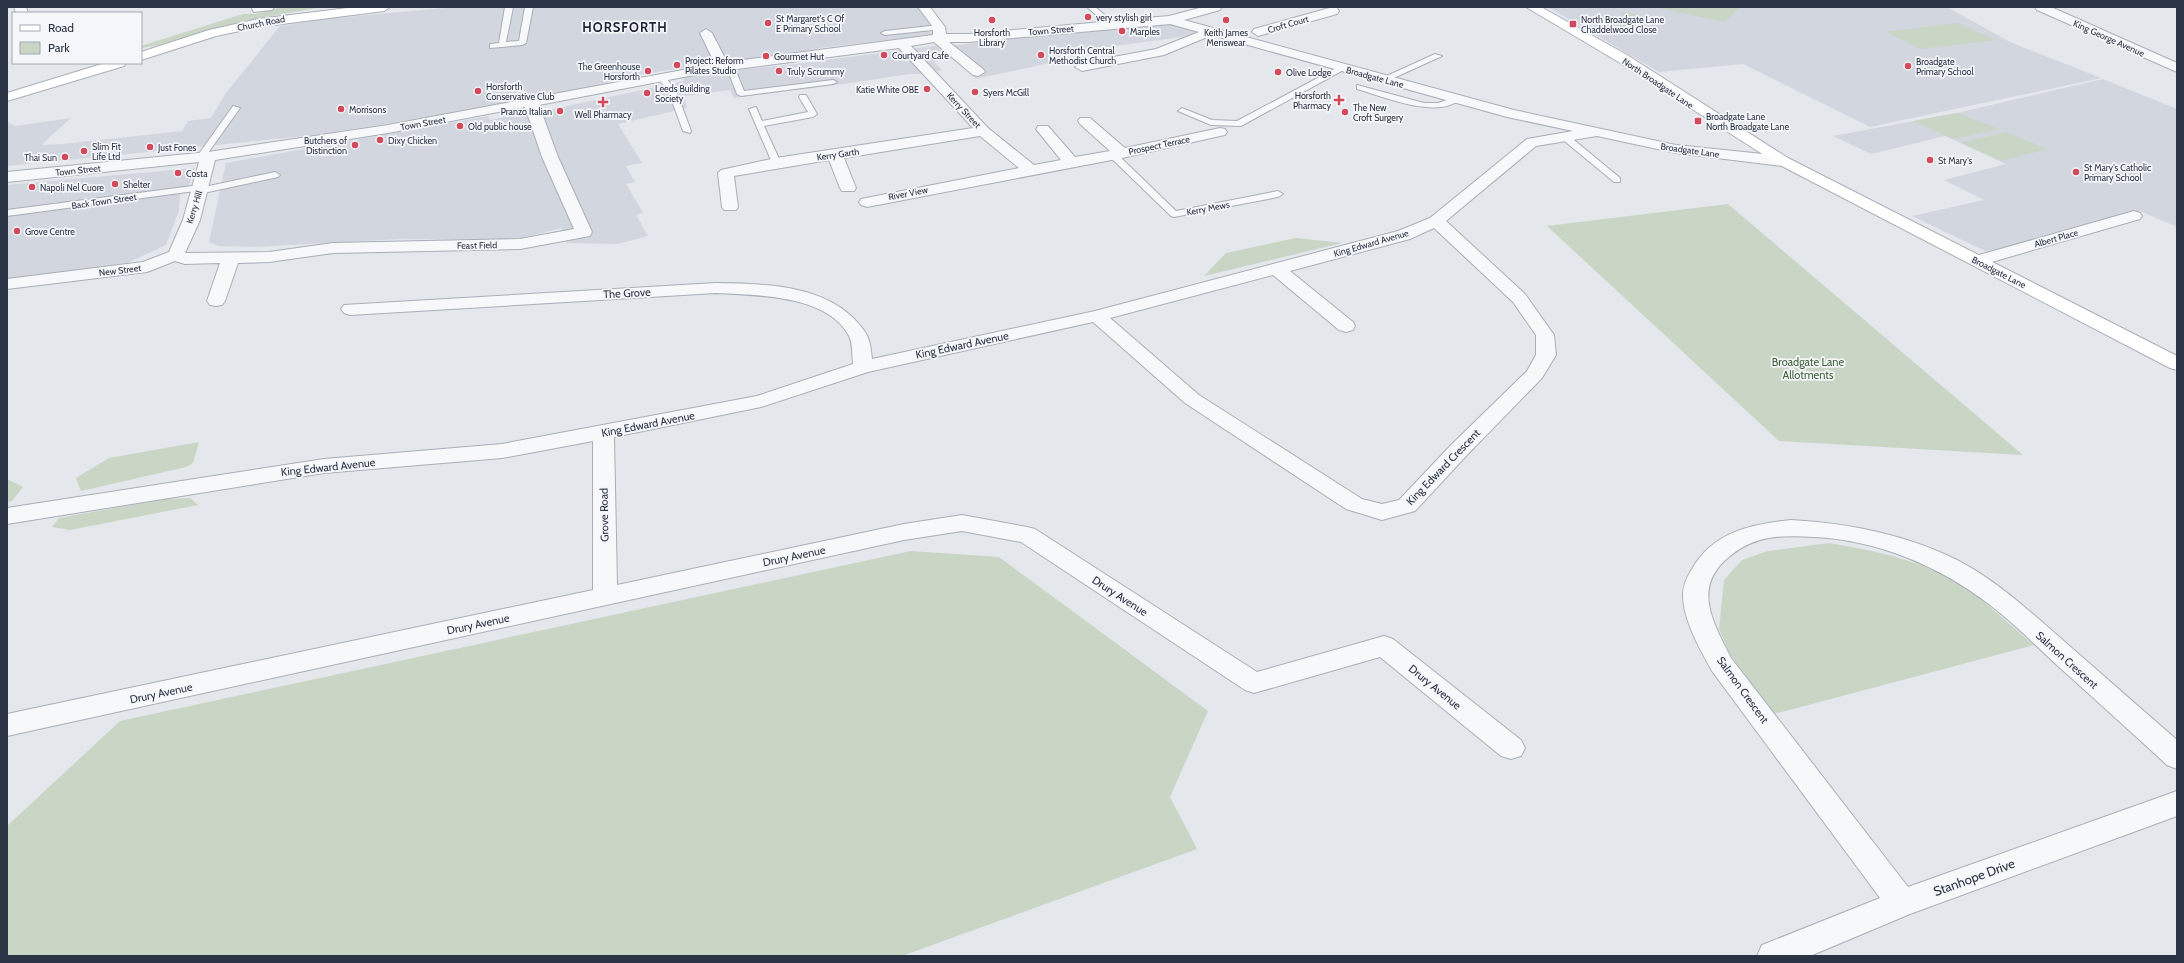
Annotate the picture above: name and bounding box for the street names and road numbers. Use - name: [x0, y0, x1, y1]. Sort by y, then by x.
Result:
- street label: Church Road: [236, 13, 286, 33]
- street label: Croft Court: [1266, 13, 1310, 35]
- street label: King George Avenue: [2072, 17, 2147, 59]
- street label: Town Street: [1028, 23, 1074, 37]
- street label: North Broadgate Lane: [1620, 55, 1696, 111]
- street label: Broadgate Lane: [1345, 64, 1405, 90]
- street label: Kerry Street: [945, 90, 983, 130]
- street label: Town Street: [400, 114, 446, 132]
- street label: Prospect Terrace: [1127, 133, 1191, 157]
- street label: Broadgate Lane: [1660, 140, 1720, 160]
- street label: Kerry Garth: [816, 146, 860, 162]
- street label: Town Street: [55, 162, 101, 178]
- street label: River View: [887, 184, 929, 202]
- street label: Kerry Hill: [184, 188, 204, 225]
- street label: Back Town Street: [71, 191, 137, 211]
- street label: Kerry Mews: [1185, 198, 1231, 218]
- street label: Albert Place: [2033, 226, 2080, 250]
- street label: King Edward Avenue: [1332, 227, 1410, 259]
- street label: Feast Field: [457, 239, 497, 251]
- street label: Broadgate Lane: [1970, 254, 2028, 290]
- street label: New Street: [98, 262, 142, 278]
- street label: The Grove: [603, 285, 651, 301]
- street label: King Edward Avenue: [914, 328, 1010, 362]
- street label: King Edward Avenue: [600, 408, 696, 440]
- street label: King Edward Crescent: [1403, 426, 1483, 508]
- street label: King Edward Avenue: [280, 455, 376, 479]
- street label: Grove Road: [597, 488, 611, 542]
- street label: Drury Avenue: [761, 542, 827, 569]
- street label: Drury Avenue: [1090, 573, 1151, 619]
- street label: Drury Avenue: [445, 610, 511, 637]
- street label: Salmon Crescent: [2033, 628, 2101, 692]
- street label: Salmon Crescent: [1714, 654, 1772, 726]
- street label: Drury Avenue: [1406, 662, 1464, 713]
- street label: Drury Avenue: [128, 679, 194, 706]
- street label: Stanhope Drive: [1931, 855, 2017, 899]

